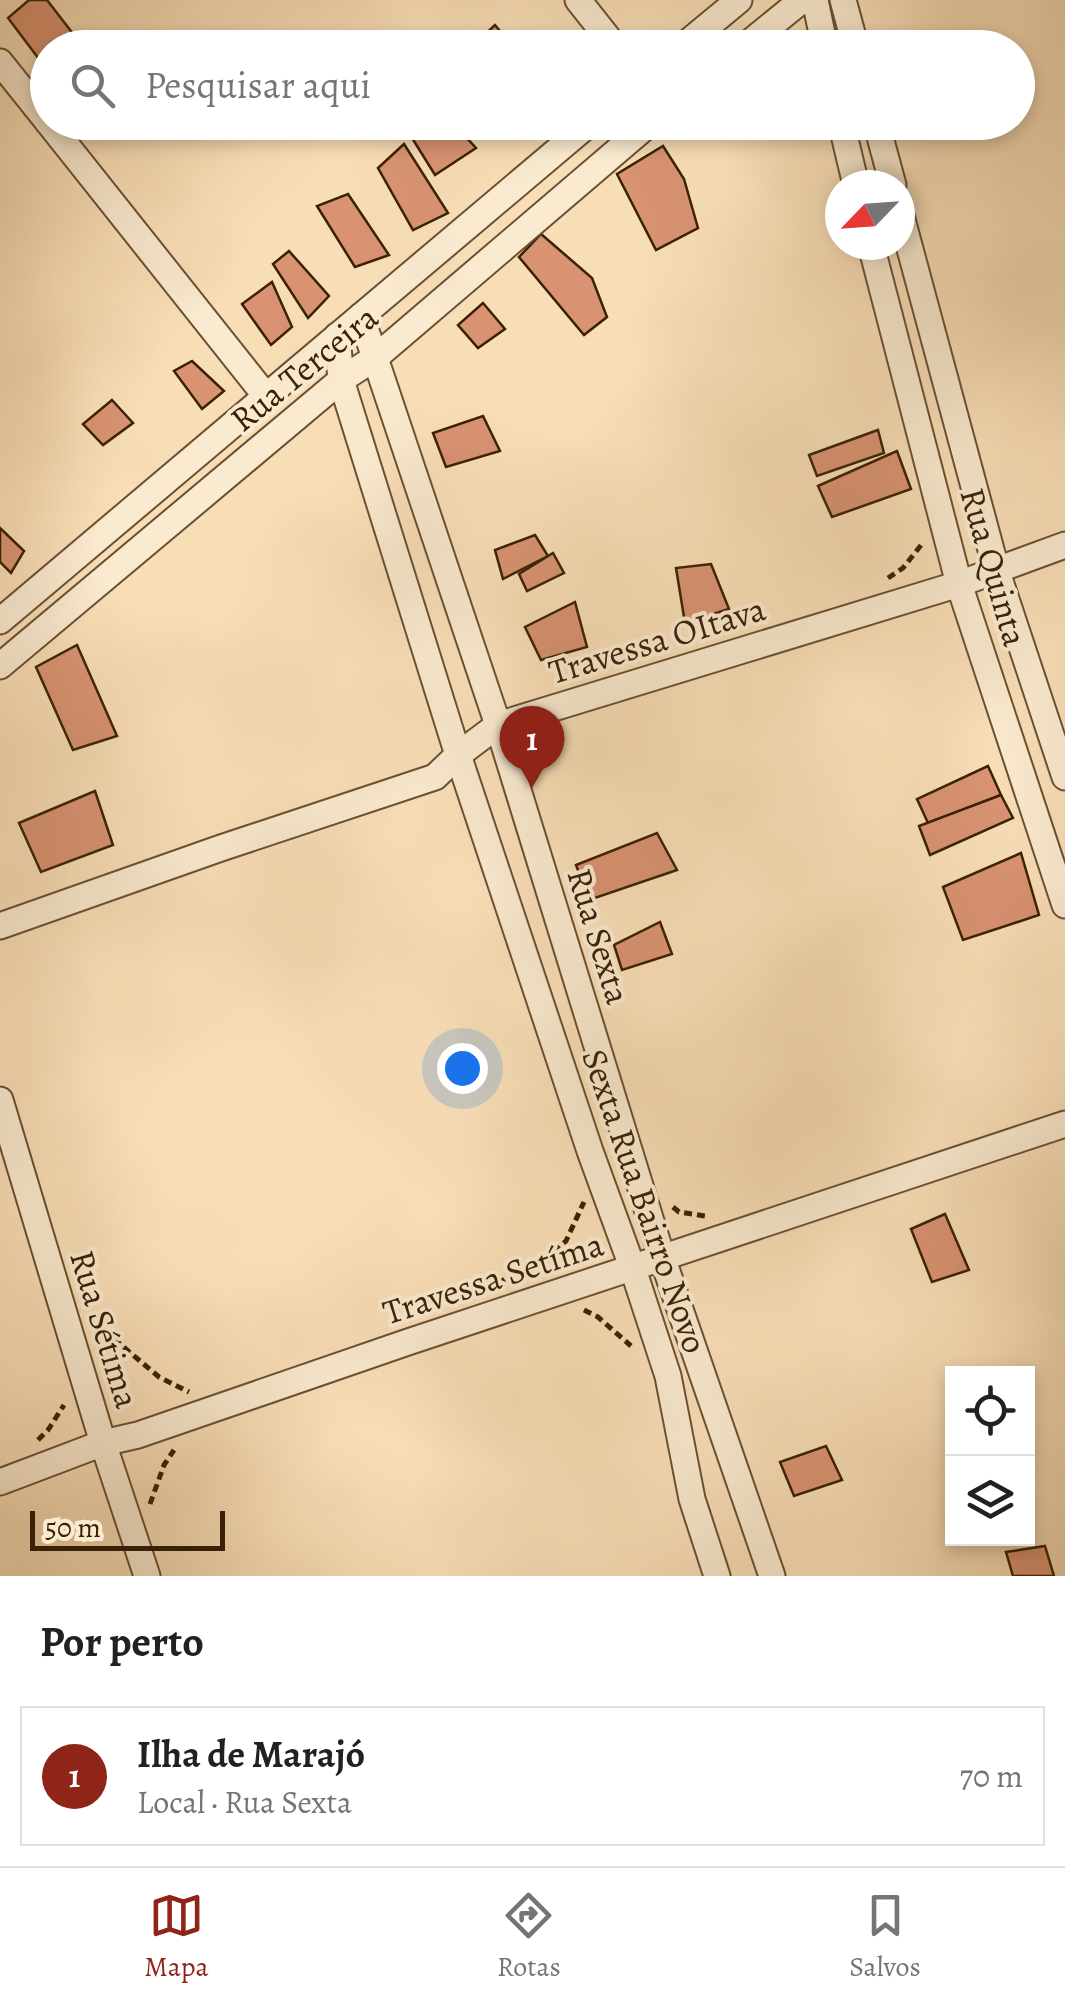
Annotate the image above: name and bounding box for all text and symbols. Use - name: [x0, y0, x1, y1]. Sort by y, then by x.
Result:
- search box: [30, 30, 1035, 140]
- icon: search: [65, 58, 120, 113]
- text: Pesquisar aqui: [145, 59, 371, 111]
- north arrow: [825, 170, 915, 260]
- street label: Rua Terceira: [220, 293, 389, 443]
- street label: Rua Quinta: [948, 482, 1040, 652]
- street label: Travessa OItava: [543, 584, 772, 696]
- pin: 1: [500, 706, 564, 788]
- street label: Rua Sexta: [556, 862, 643, 1011]
- your location: [437, 1043, 488, 1094]
- street label: Sexta Rua Bairro Novo: [570, 1043, 720, 1359]
- street label: Travessa Setíma: [377, 1220, 610, 1336]
- street label: Rua Sétima: [58, 1244, 152, 1415]
- map controls: [945, 1366, 1035, 1546]
- button: locate: [945, 1366, 1035, 1456]
- button: layers: [945, 1456, 1035, 1546]
- scale bar: [30, 1506, 225, 1550]
- text: 50 m: [45, 1509, 101, 1547]
- text: Por perto: [40, 1613, 204, 1670]
- text: Ilha de Marajó: [137, 1728, 365, 1780]
- text: 1: [69, 1754, 80, 1798]
- text: 70 m: [960, 1754, 1023, 1798]
- text: Local · Rua Sexta: [137, 1780, 352, 1824]
- tab: Mapa: [144, 1888, 209, 1986]
- tab: Rotas: [497, 1888, 561, 1986]
- tab: Salvos: [849, 1888, 921, 1986]

